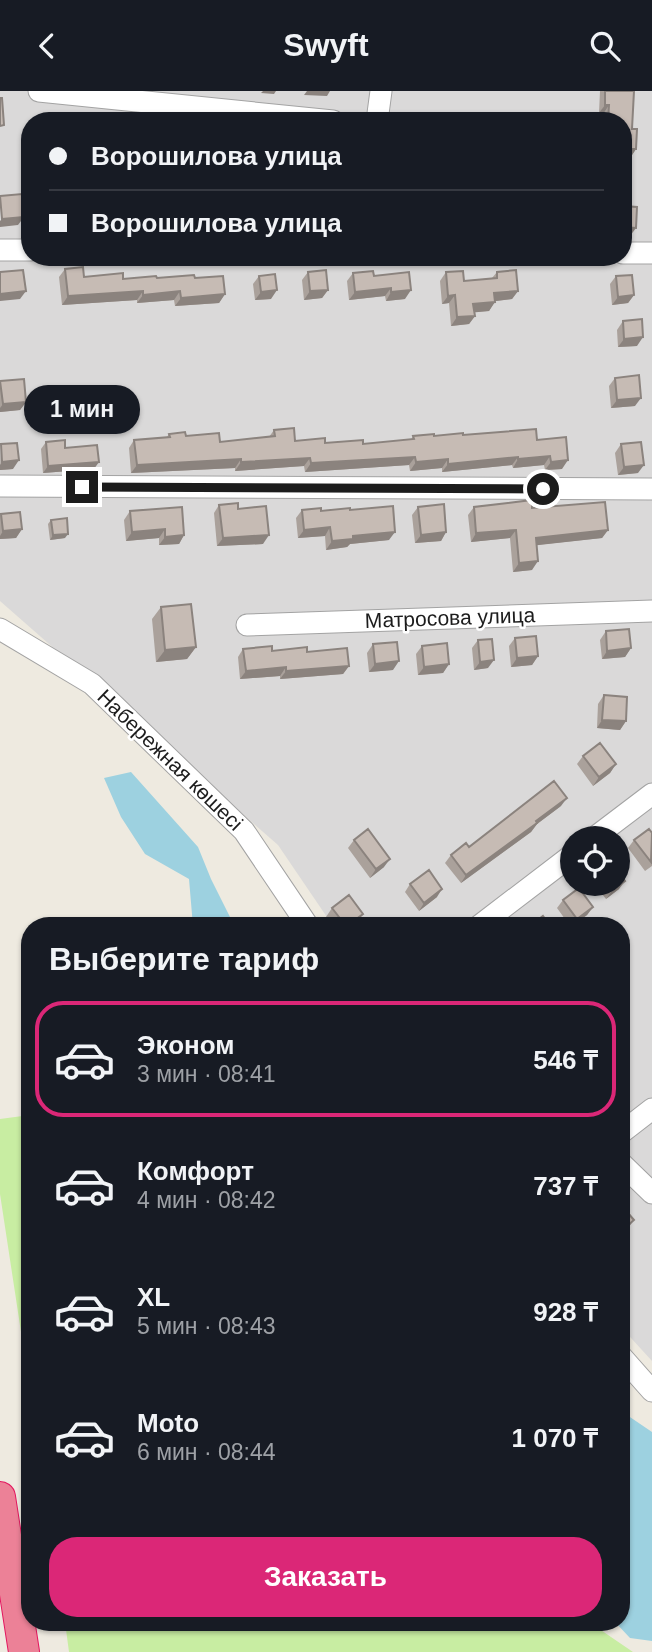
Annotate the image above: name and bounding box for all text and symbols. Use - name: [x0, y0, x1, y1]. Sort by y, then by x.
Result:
- icon: back: [28, 27, 66, 65]
- text: Swyft: [283, 27, 369, 63]
- icon: search: [586, 27, 624, 65]
- text: Ворошилова улица: [91, 141, 342, 171]
- text: Ворошилова улица: [91, 208, 342, 238]
- callout: 1 мин: [24, 385, 140, 435]
- text: 1 мин: [50, 396, 114, 422]
- route end: [66, 471, 98, 503]
- route start: [527, 473, 559, 505]
- street label: Матросова улица: [364, 603, 536, 632]
- street label: Набережная көшесі: [93, 684, 248, 835]
- map controls: [560, 826, 630, 896]
- button: locate: [560, 826, 630, 896]
- text: Выберите тариф: [49, 941, 319, 977]
- icon: car: [53, 1028, 116, 1091]
- text: Эконом: [137, 1030, 235, 1060]
- text: 546 ₸: [533, 1045, 598, 1075]
- text: 3 мин · 08:41: [137, 1061, 276, 1087]
- icon: car: [53, 1154, 116, 1217]
- text: Комфорт: [137, 1156, 254, 1186]
- text: 737 ₸: [533, 1171, 598, 1201]
- text: 4 мин · 08:42: [137, 1187, 276, 1213]
- icon: car: [53, 1280, 116, 1343]
- text: XL: [137, 1282, 170, 1312]
- text: 928 ₸: [533, 1297, 598, 1327]
- text: 5 мин · 08:43: [137, 1313, 276, 1339]
- icon: car: [53, 1406, 116, 1469]
- text: Moto: [137, 1408, 199, 1438]
- text: 1 070 ₸: [512, 1423, 598, 1453]
- text: 6 мин · 08:44: [137, 1439, 276, 1465]
- button: Заказать: [49, 1537, 602, 1617]

